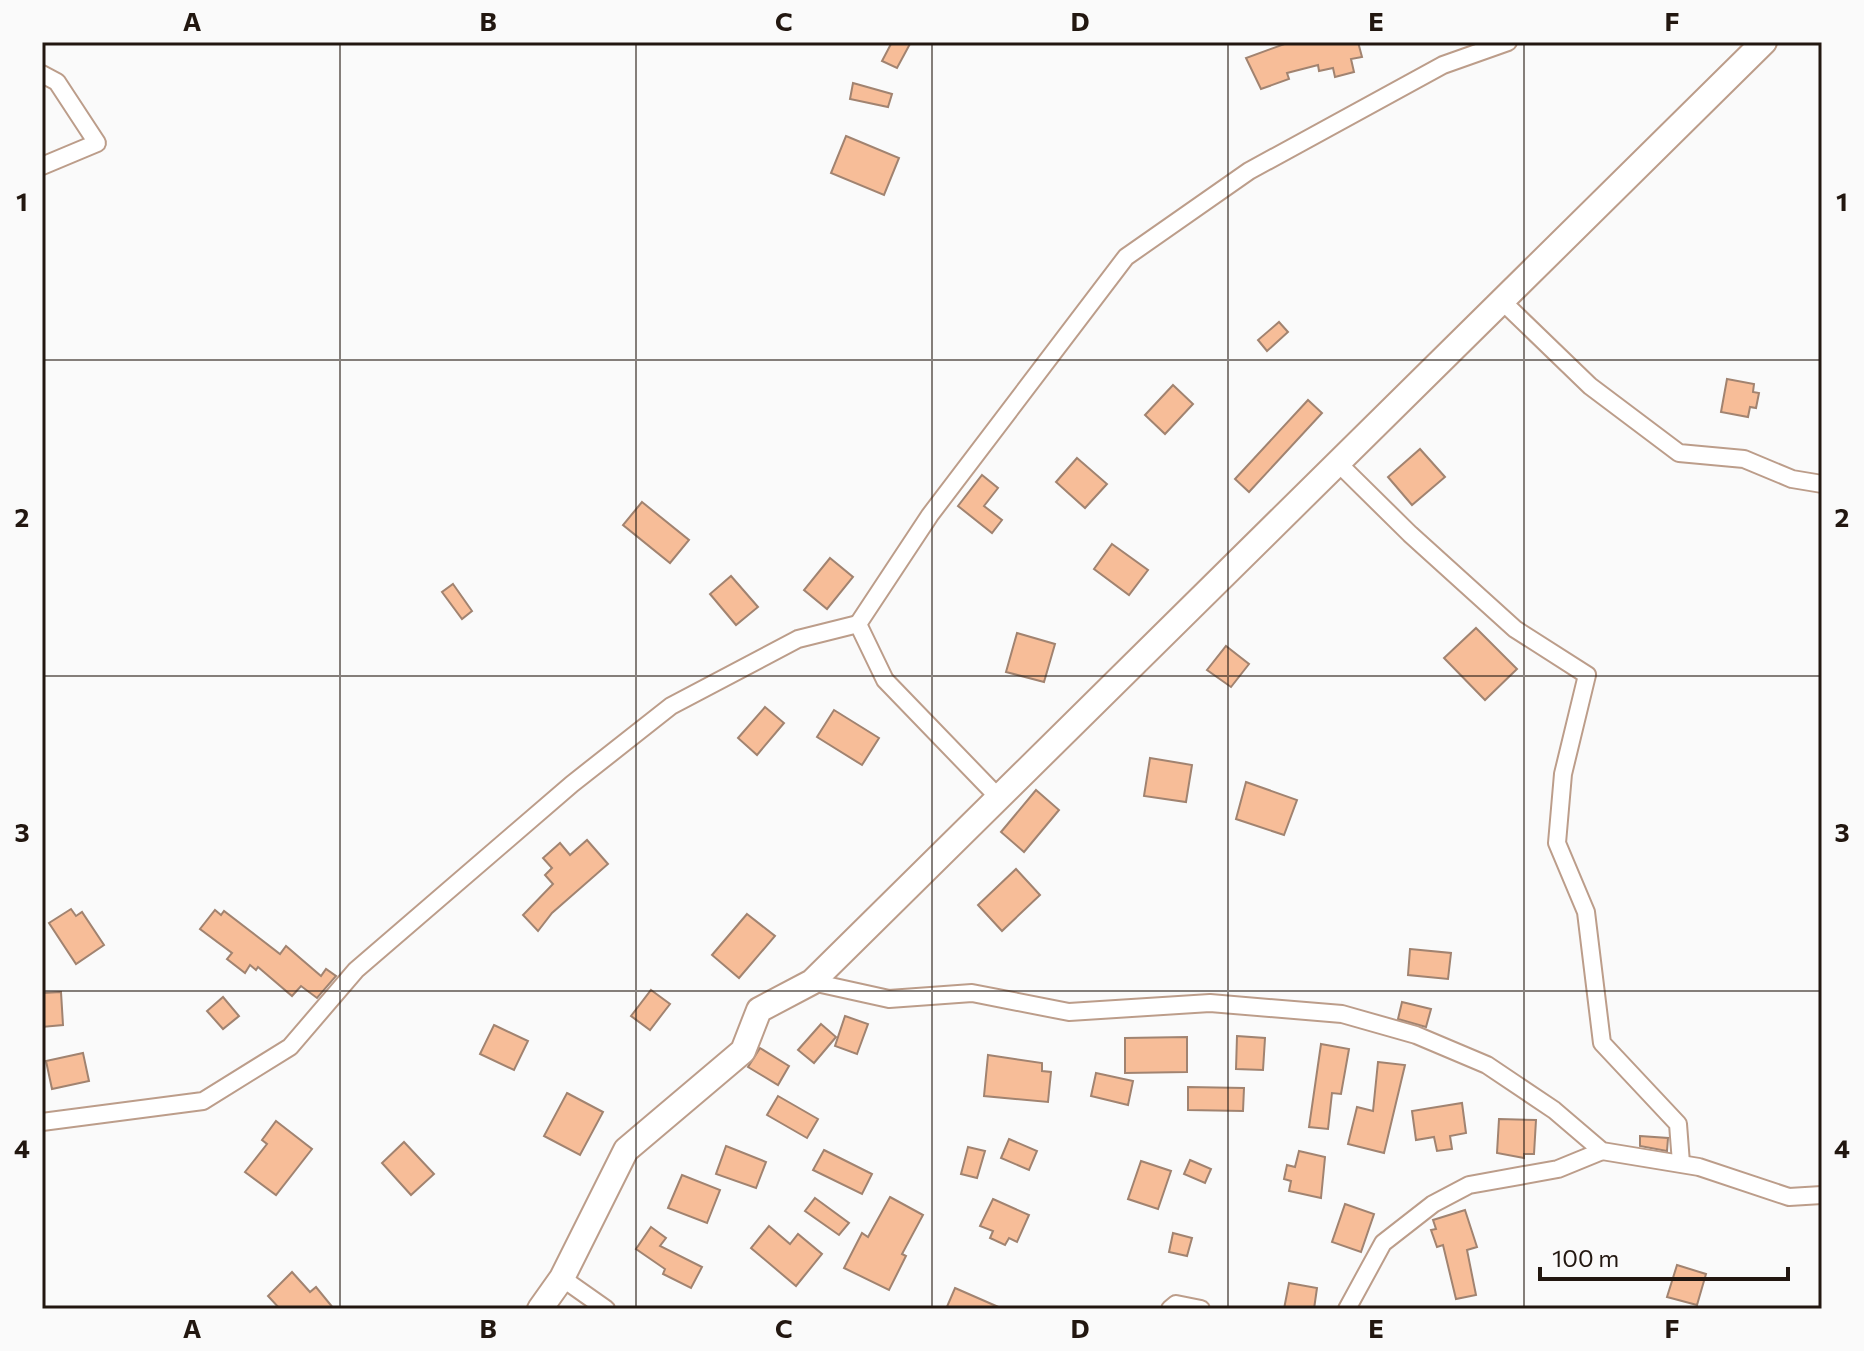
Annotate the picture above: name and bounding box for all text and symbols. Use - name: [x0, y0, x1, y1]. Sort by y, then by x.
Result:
- text: A: [183, 5, 202, 36]
- text: B: [479, 5, 497, 36]
- text: C: [775, 5, 793, 36]
- text: D: [1070, 5, 1090, 36]
- text: E: [1368, 5, 1384, 36]
- text: F: [1664, 5, 1680, 36]
- text: 1: [16, 185, 28, 216]
- text: 1: [1836, 185, 1848, 216]
- text: 2: [15, 501, 29, 532]
- text: 2: [1835, 501, 1849, 532]
- text: 3: [14, 816, 30, 847]
- text: 3: [1834, 816, 1850, 847]
- text: 4: [14, 1132, 30, 1163]
- text: 4: [1834, 1132, 1850, 1163]
- scale bar: [1540, 1231, 1788, 1281]
- text: 100 m: [1552, 1243, 1619, 1272]
- text: A: [183, 1312, 202, 1343]
- text: B: [479, 1312, 497, 1343]
- text: C: [775, 1312, 793, 1343]
- text: D: [1070, 1312, 1090, 1343]
- text: E: [1368, 1312, 1384, 1343]
- text: F: [1664, 1312, 1680, 1343]

